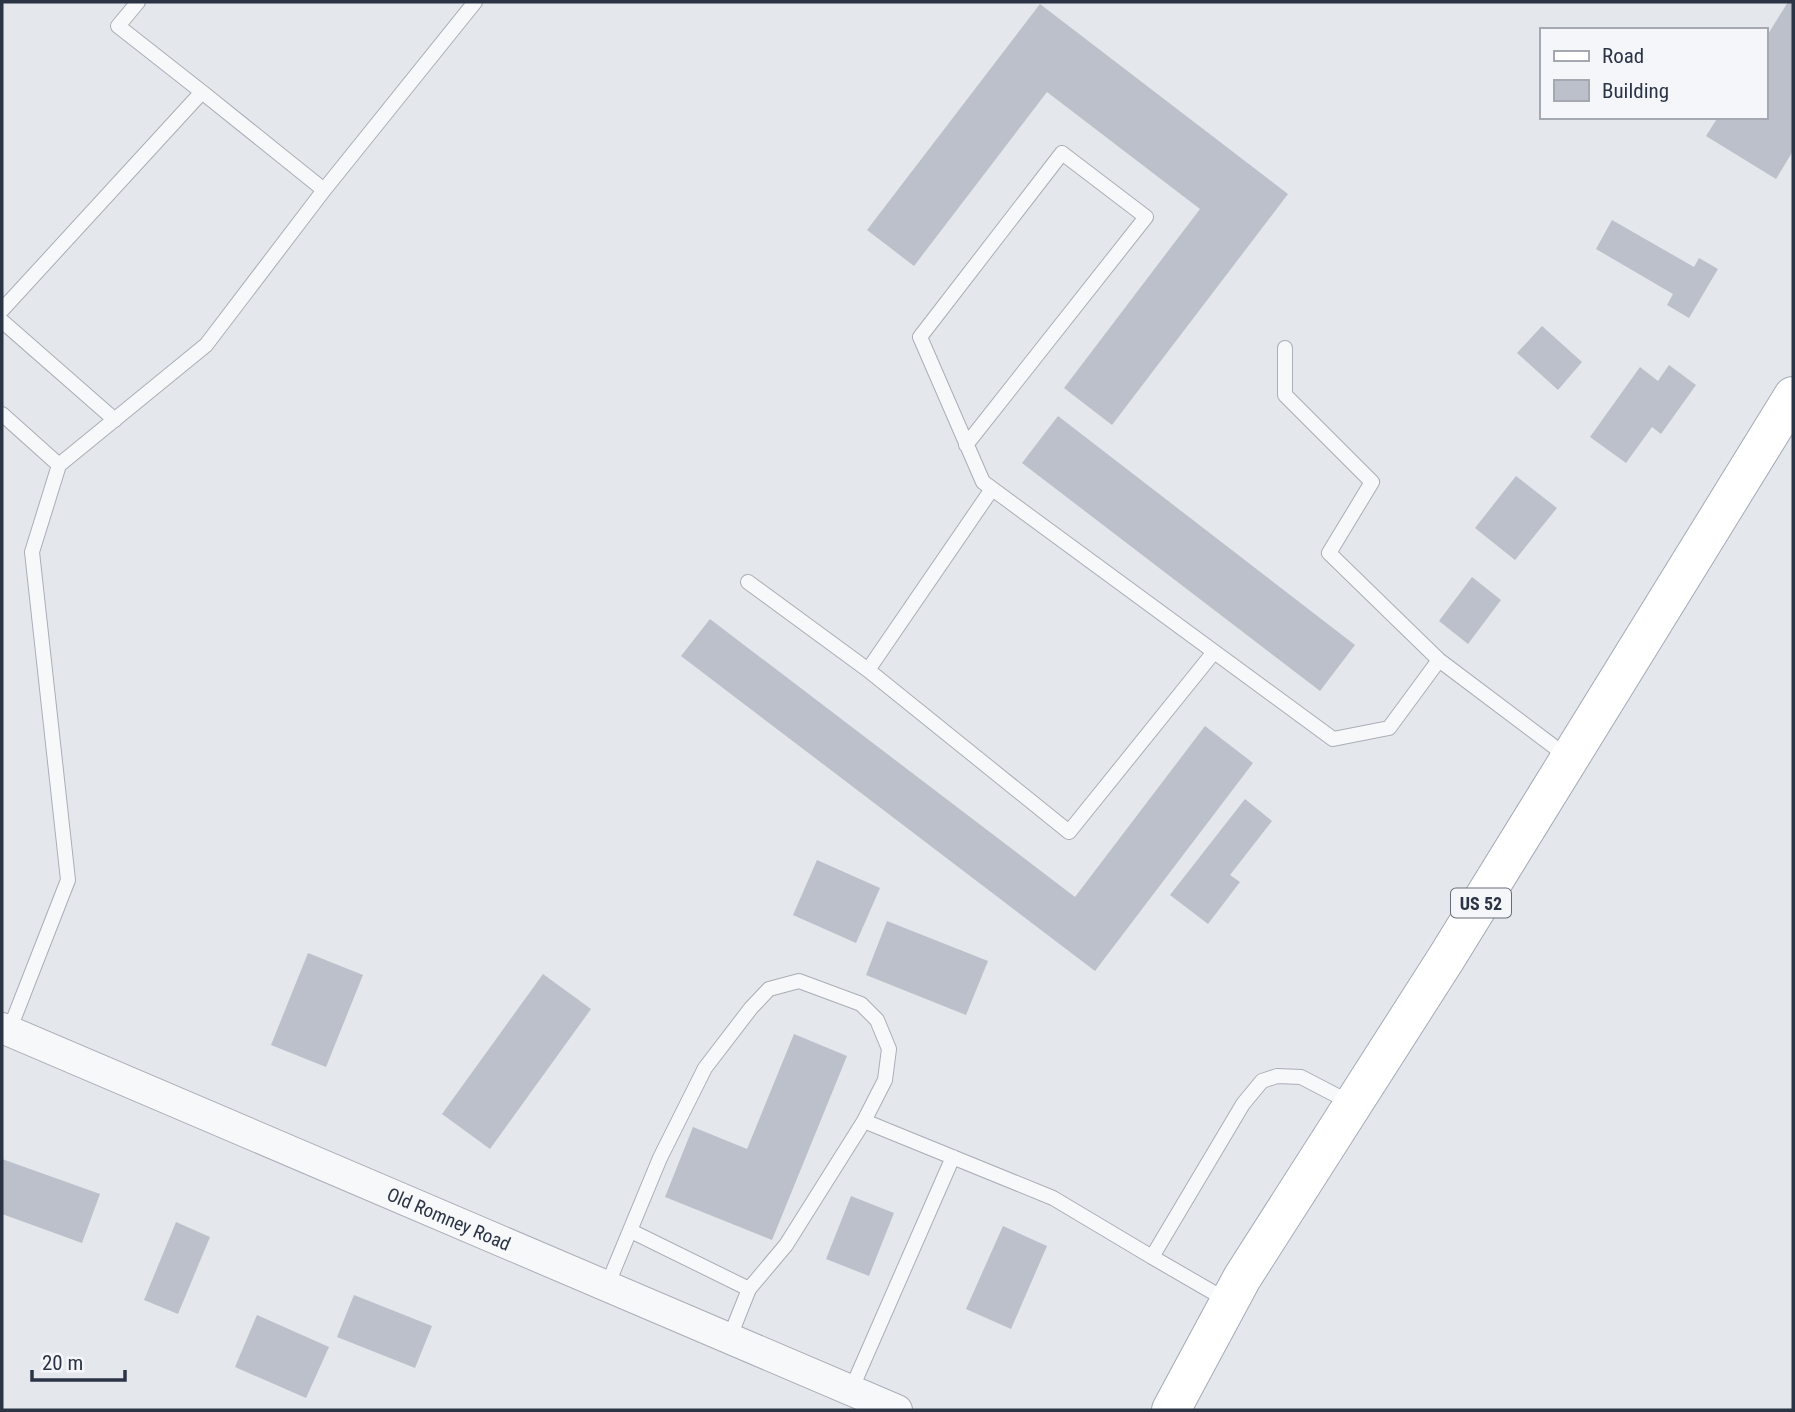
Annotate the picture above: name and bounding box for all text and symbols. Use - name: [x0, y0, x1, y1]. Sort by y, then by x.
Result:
- legend: [1540, 28, 1767, 119]
- text: Road: [1602, 44, 1644, 68]
- text: Building: [1602, 79, 1669, 103]
- road number: US 52: [1451, 888, 1511, 918]
- street label: Old Romney Road: [384, 1182, 514, 1255]
- scale bar: [32, 1338, 124, 1382]
- text: 20 m: [42, 1351, 83, 1375]

